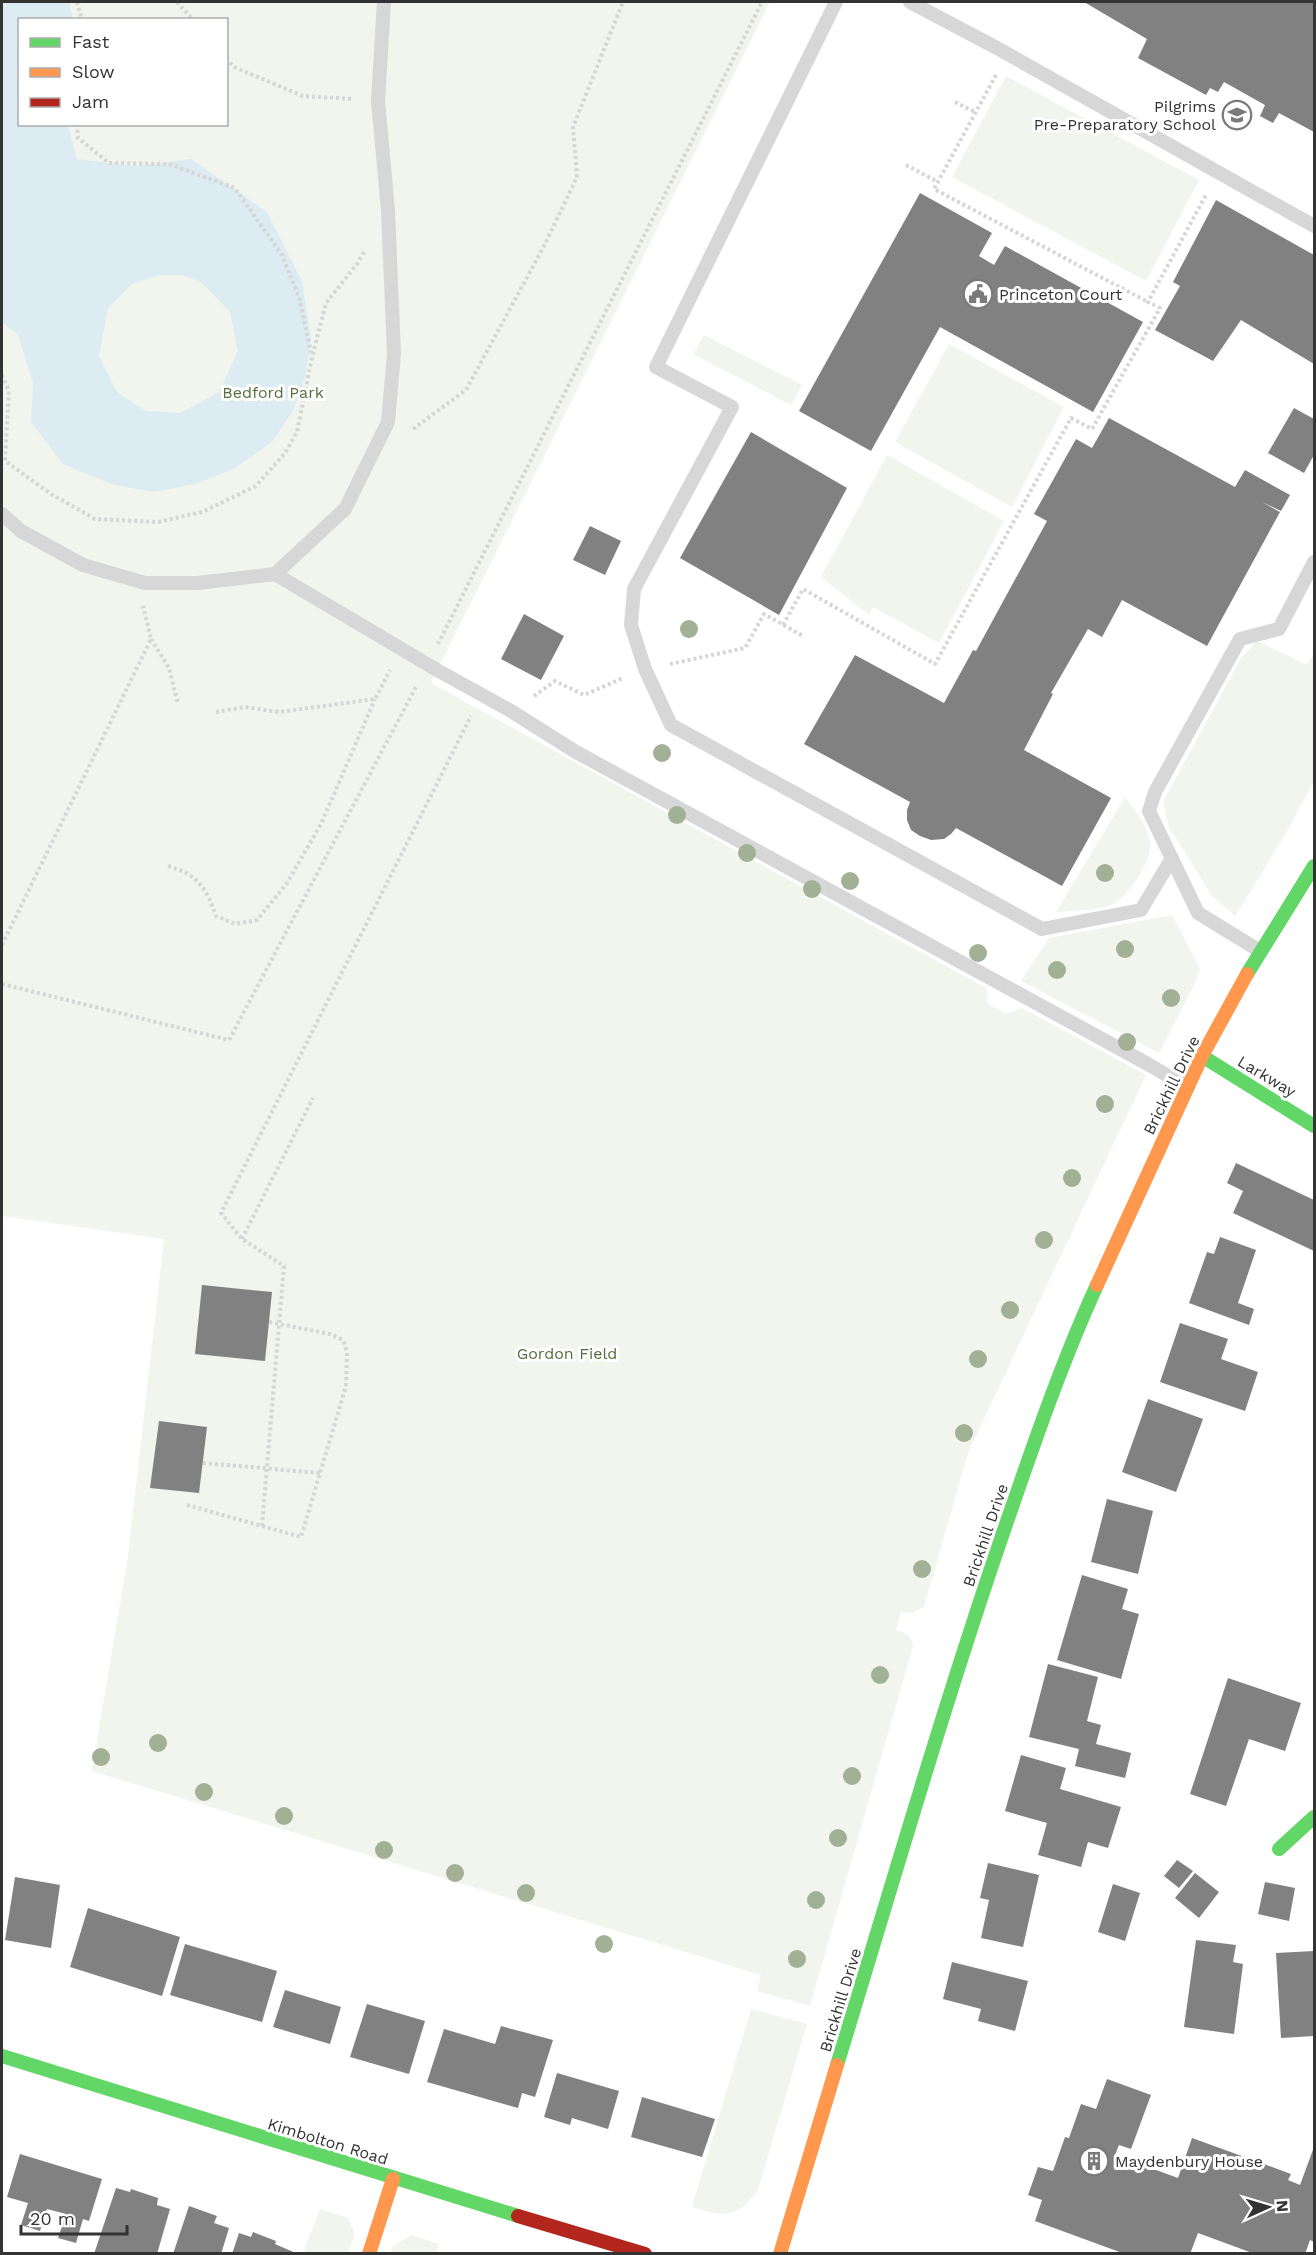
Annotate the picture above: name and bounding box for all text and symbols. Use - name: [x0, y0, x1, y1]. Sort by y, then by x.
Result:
- legend: [18, 18, 228, 126]
- text: Fast: [72, 31, 110, 52]
- text: Slow: [72, 61, 115, 82]
- text: Jam: [72, 91, 109, 112]
- place label: Pilgrims Pre-Preparatory School: [1034, 97, 1216, 134]
- school or university icon: Pilgrims Pre-Preparatory School: [1221, 99, 1253, 131]
- public building icon: Princeton Court: [962, 278, 994, 310]
- place label: Princeton Court: [999, 285, 1123, 304]
- park label: Bedford Park: [222, 383, 324, 402]
- street label: Brickhill Drive: [1139, 1033, 1204, 1138]
- street label: Larkway: [1234, 1052, 1300, 1102]
- park label: Gordon Field: [517, 1344, 617, 1363]
- street label: Brickhill Drive: [959, 1481, 1012, 1589]
- street label: Brickhill Drive: [816, 1946, 865, 2055]
- street label: Kimbolton Road: [265, 2114, 390, 2169]
- building icon: Maydenbury House: [1078, 2145, 1110, 2177]
- place label: Maydenbury House: [1115, 2152, 1263, 2171]
- north arrow: [1238, 2177, 1298, 2237]
- scale bar: [21, 2198, 128, 2236]
- text: N: [1273, 2199, 1292, 2213]
- text: 20 m: [30, 2208, 75, 2229]

